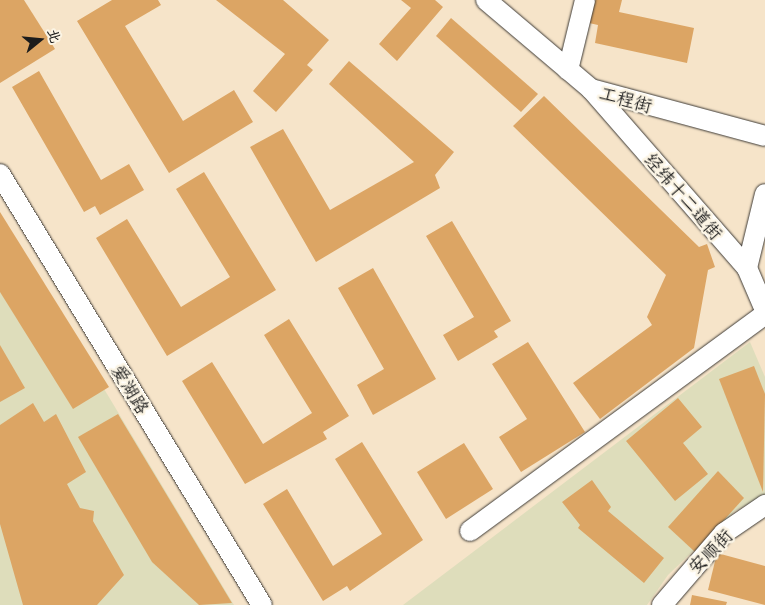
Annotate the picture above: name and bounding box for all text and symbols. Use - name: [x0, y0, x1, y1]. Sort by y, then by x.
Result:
- north arrow: [15, 15, 65, 65]
- text: 北: [44, 26, 66, 45]
- street label: 工程街: [597, 82, 655, 116]
- street label: 经纬十二道街: [640, 148, 728, 244]
- street label: 爱湖路: [108, 360, 154, 418]
- street label: 安顺街: [683, 524, 737, 578]

